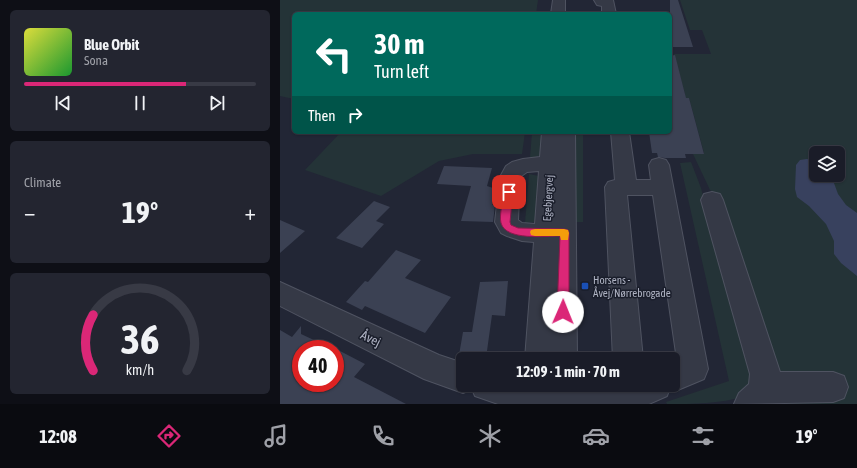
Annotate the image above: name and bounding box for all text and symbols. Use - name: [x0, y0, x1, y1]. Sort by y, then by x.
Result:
- icon: left: [308, 28, 360, 80]
- text: 30 m: [374, 28, 424, 60]
- text: Blue Orbit: [84, 36, 139, 53]
- text: Sona: [84, 53, 108, 68]
- text: Turn left: [374, 61, 429, 82]
- icon: previous: [52, 92, 74, 114]
- icon: pause: [129, 92, 151, 114]
- icon: next: [206, 92, 228, 114]
- icon: right: [344, 104, 366, 126]
- text: Then: [308, 107, 336, 124]
- map controls: [809, 146, 845, 182]
- button: layers: [809, 146, 845, 182]
- street label: Egebjergvej: [541, 174, 555, 222]
- text: Climate: [24, 175, 61, 190]
- pin: [492, 175, 526, 209]
- icon: arrive: [498, 181, 520, 203]
- text: 19°: [122, 195, 158, 229]
- text: −: [24, 199, 35, 225]
- text: +: [245, 199, 256, 225]
- place label: Horsens - Åvej/Nørrebrogade: [593, 274, 671, 299]
- marker: Horsens - Åvej/Nørrebrogade: [580, 281, 590, 291]
- position arrow: [542, 291, 584, 333]
- text: 36: [120, 315, 160, 363]
- street label: Åvej: [358, 327, 383, 350]
- speed limit sign: 40: [292, 340, 344, 392]
- text: km/h: [126, 362, 154, 378]
- text: 12:09 · 1 min · 70 m: [516, 363, 620, 380]
- icon: directions: [155, 422, 183, 450]
- icon: music: [262, 422, 290, 450]
- icon: phone: [369, 422, 397, 450]
- icon: climate: [476, 422, 504, 450]
- icon: car: [582, 422, 610, 450]
- icon: filters: [689, 422, 717, 450]
- text: 12:08: [39, 426, 77, 447]
- text: 19°: [796, 426, 818, 447]

